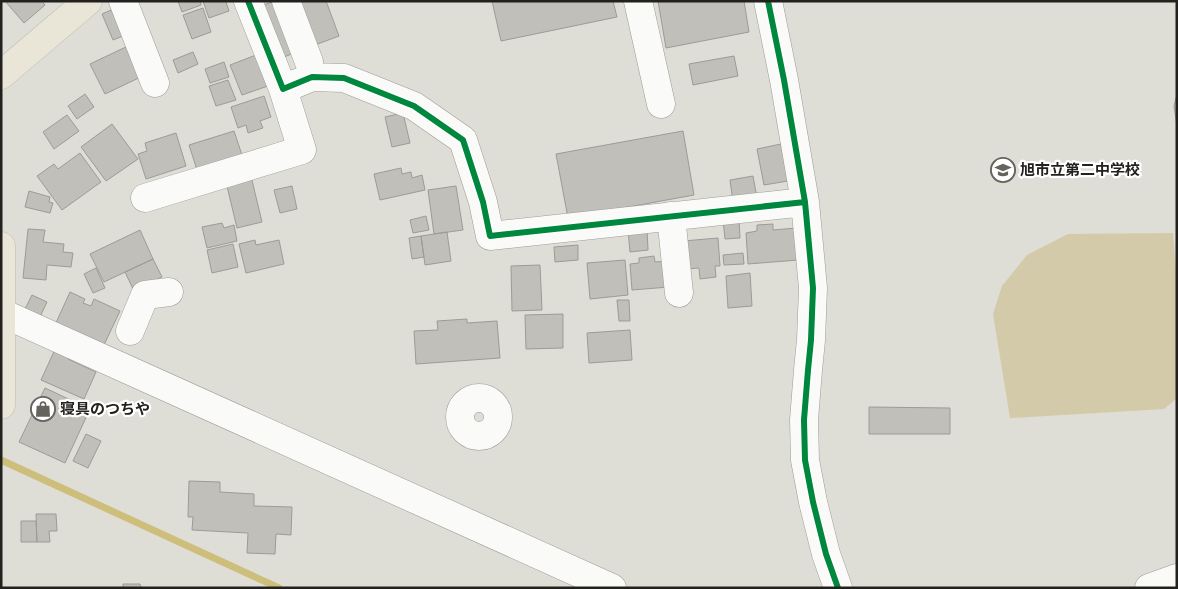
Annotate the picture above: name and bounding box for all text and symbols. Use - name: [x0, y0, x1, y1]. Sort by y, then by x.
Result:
- school or university icon: 旭市立第二中学校: [990, 157, 1016, 183]
- place label: 旭市立第二中学校: [1020, 161, 1140, 179]
- shop icon: 寝具のつちや: [30, 396, 56, 422]
- place label: 寝具のつちや: [60, 400, 150, 418]

